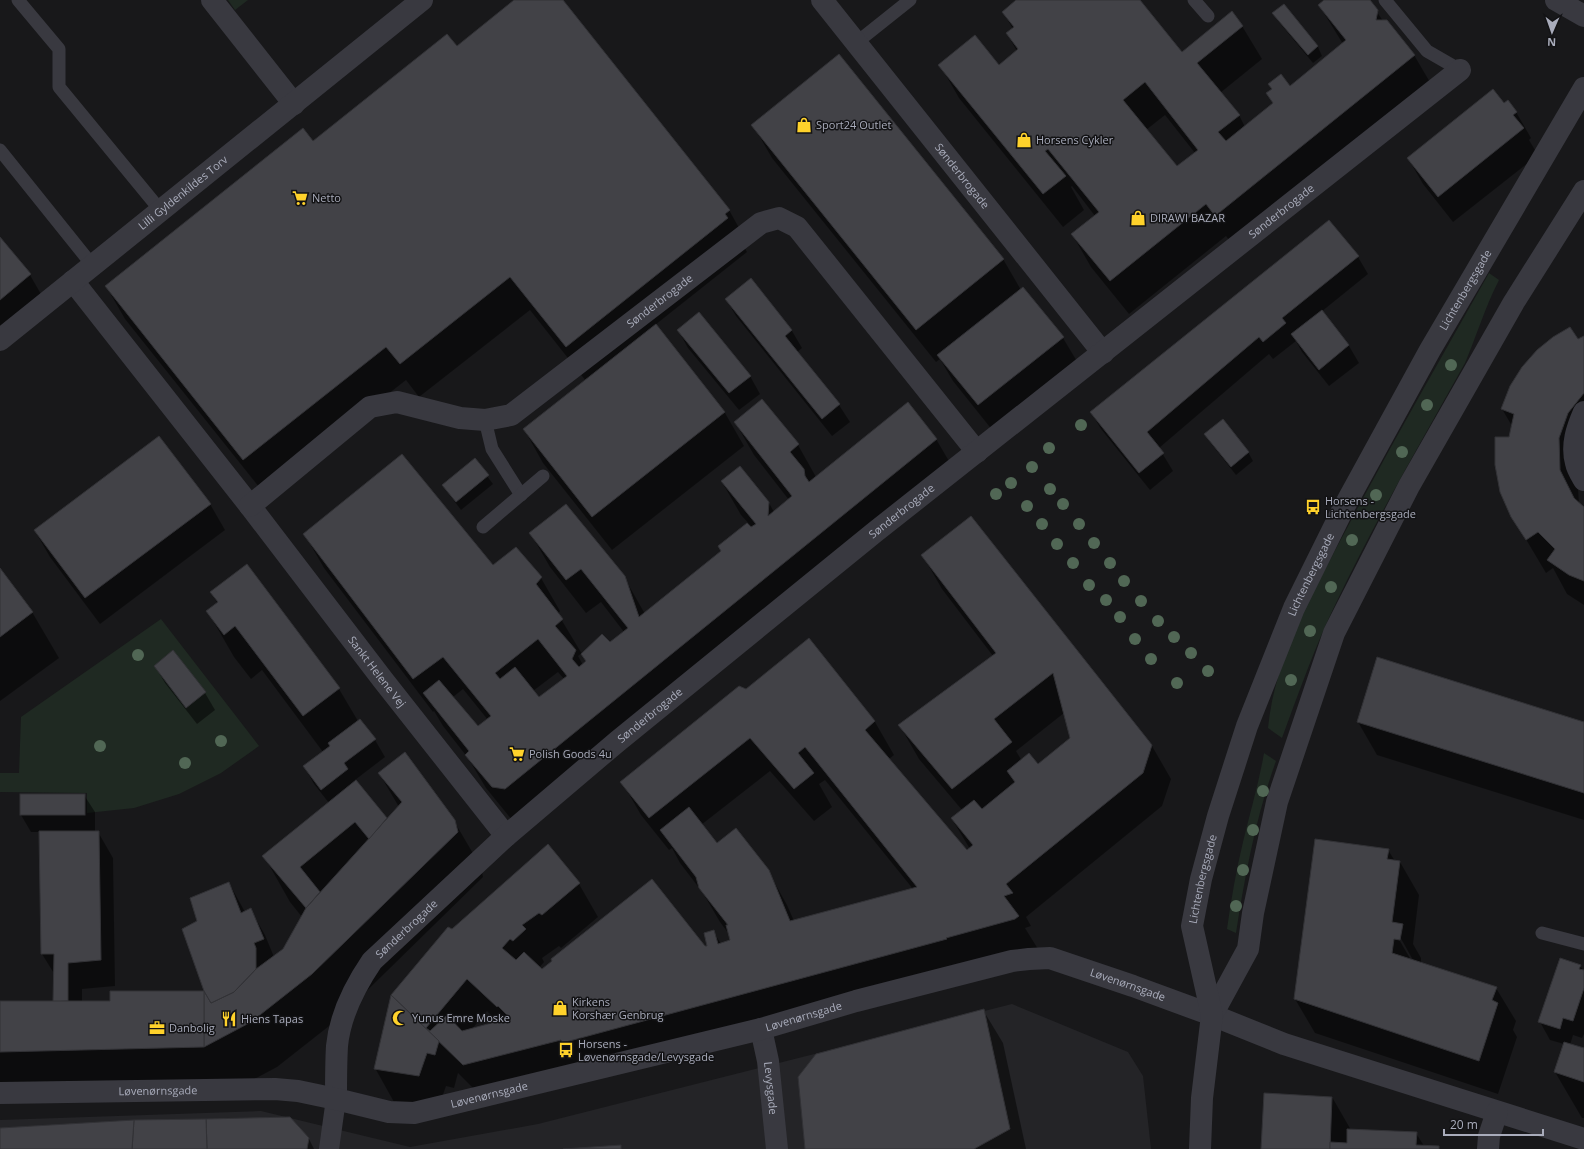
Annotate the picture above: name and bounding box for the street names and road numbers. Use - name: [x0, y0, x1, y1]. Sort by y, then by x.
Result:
- street label: Sønderbrogade: [932, 140, 993, 212]
- street label: Lilli Gyldenkildes Torv: [135, 151, 231, 233]
- street label: Sønderbrogade: [1245, 180, 1317, 241]
- street label: Lichtenbergsgade: [1435, 247, 1494, 333]
- street label: Sønderbrogade: [623, 270, 696, 331]
- street label: Sønderbrogade: [865, 480, 937, 541]
- street label: Lichtenbergsgade: [1284, 530, 1337, 618]
- street label: Sankt Helene Vej: [345, 633, 410, 710]
- street label: Sønderbrogade: [614, 684, 685, 746]
- street label: Lichtenbergsgade: [1185, 833, 1220, 925]
- street label: Sønderbrogade: [372, 896, 440, 961]
- street label: Løvenørnsgade: [1088, 964, 1168, 1004]
- street label: Løvenørnsgade: [763, 998, 843, 1034]
- street label: Levysgade: [761, 1061, 781, 1115]
- street label: Løvenørnsgade: [449, 1078, 529, 1111]
- street label: Løvenørnsgade: [118, 1082, 198, 1098]

